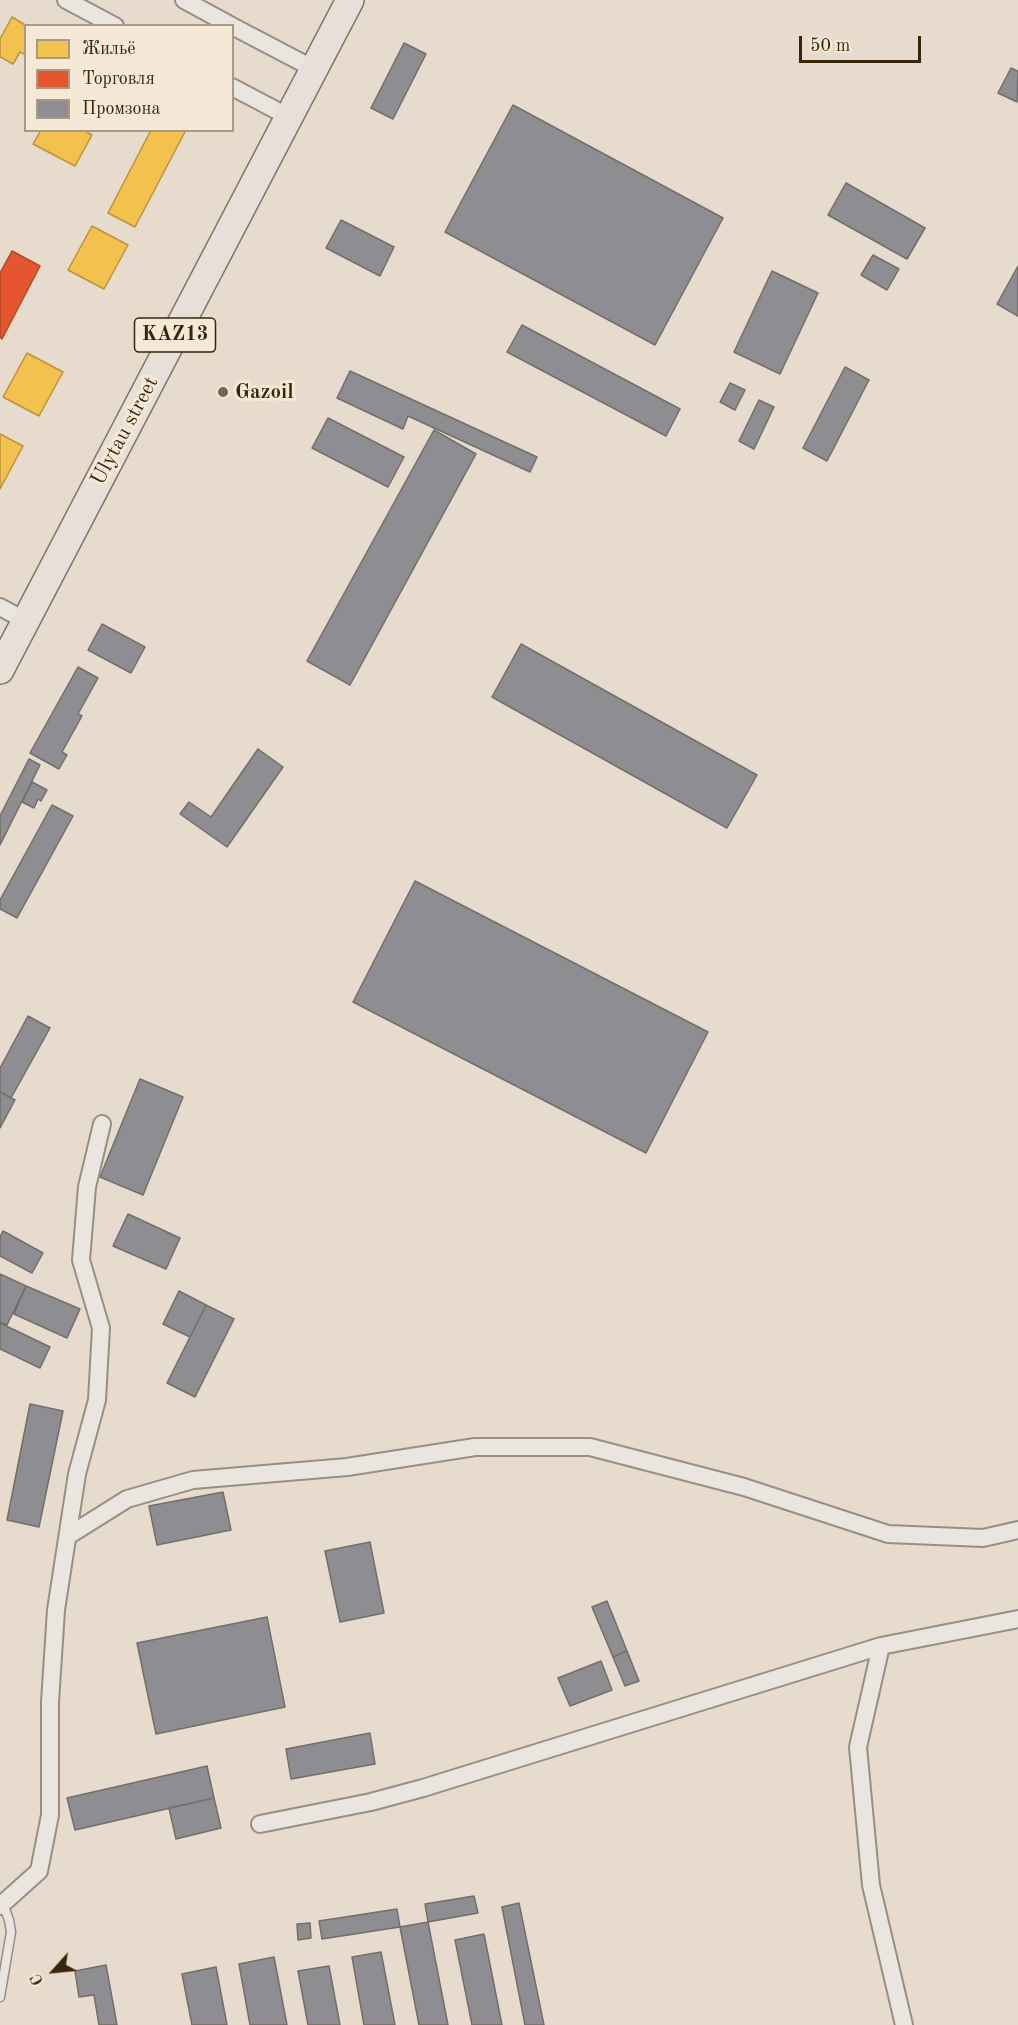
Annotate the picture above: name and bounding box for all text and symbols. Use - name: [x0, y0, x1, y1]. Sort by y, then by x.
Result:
- legend: [24, 24, 234, 132]
- scale bar: [802, 24, 924, 62]
- text: 50 m: [810, 37, 850, 55]
- text: Жильё: [82, 40, 136, 58]
- text: Торговля: [82, 70, 155, 88]
- text: Промзона: [82, 100, 160, 118]
- road number: KAZ13: [134, 318, 216, 352]
- street label: Ulytau street: [86, 372, 164, 490]
- place label: Gazoil: [235, 379, 294, 405]
- marker: Gazoil: [216, 385, 230, 399]
- north arrow: [24, 1941, 84, 2001]
- text: С: [28, 1971, 47, 1988]

